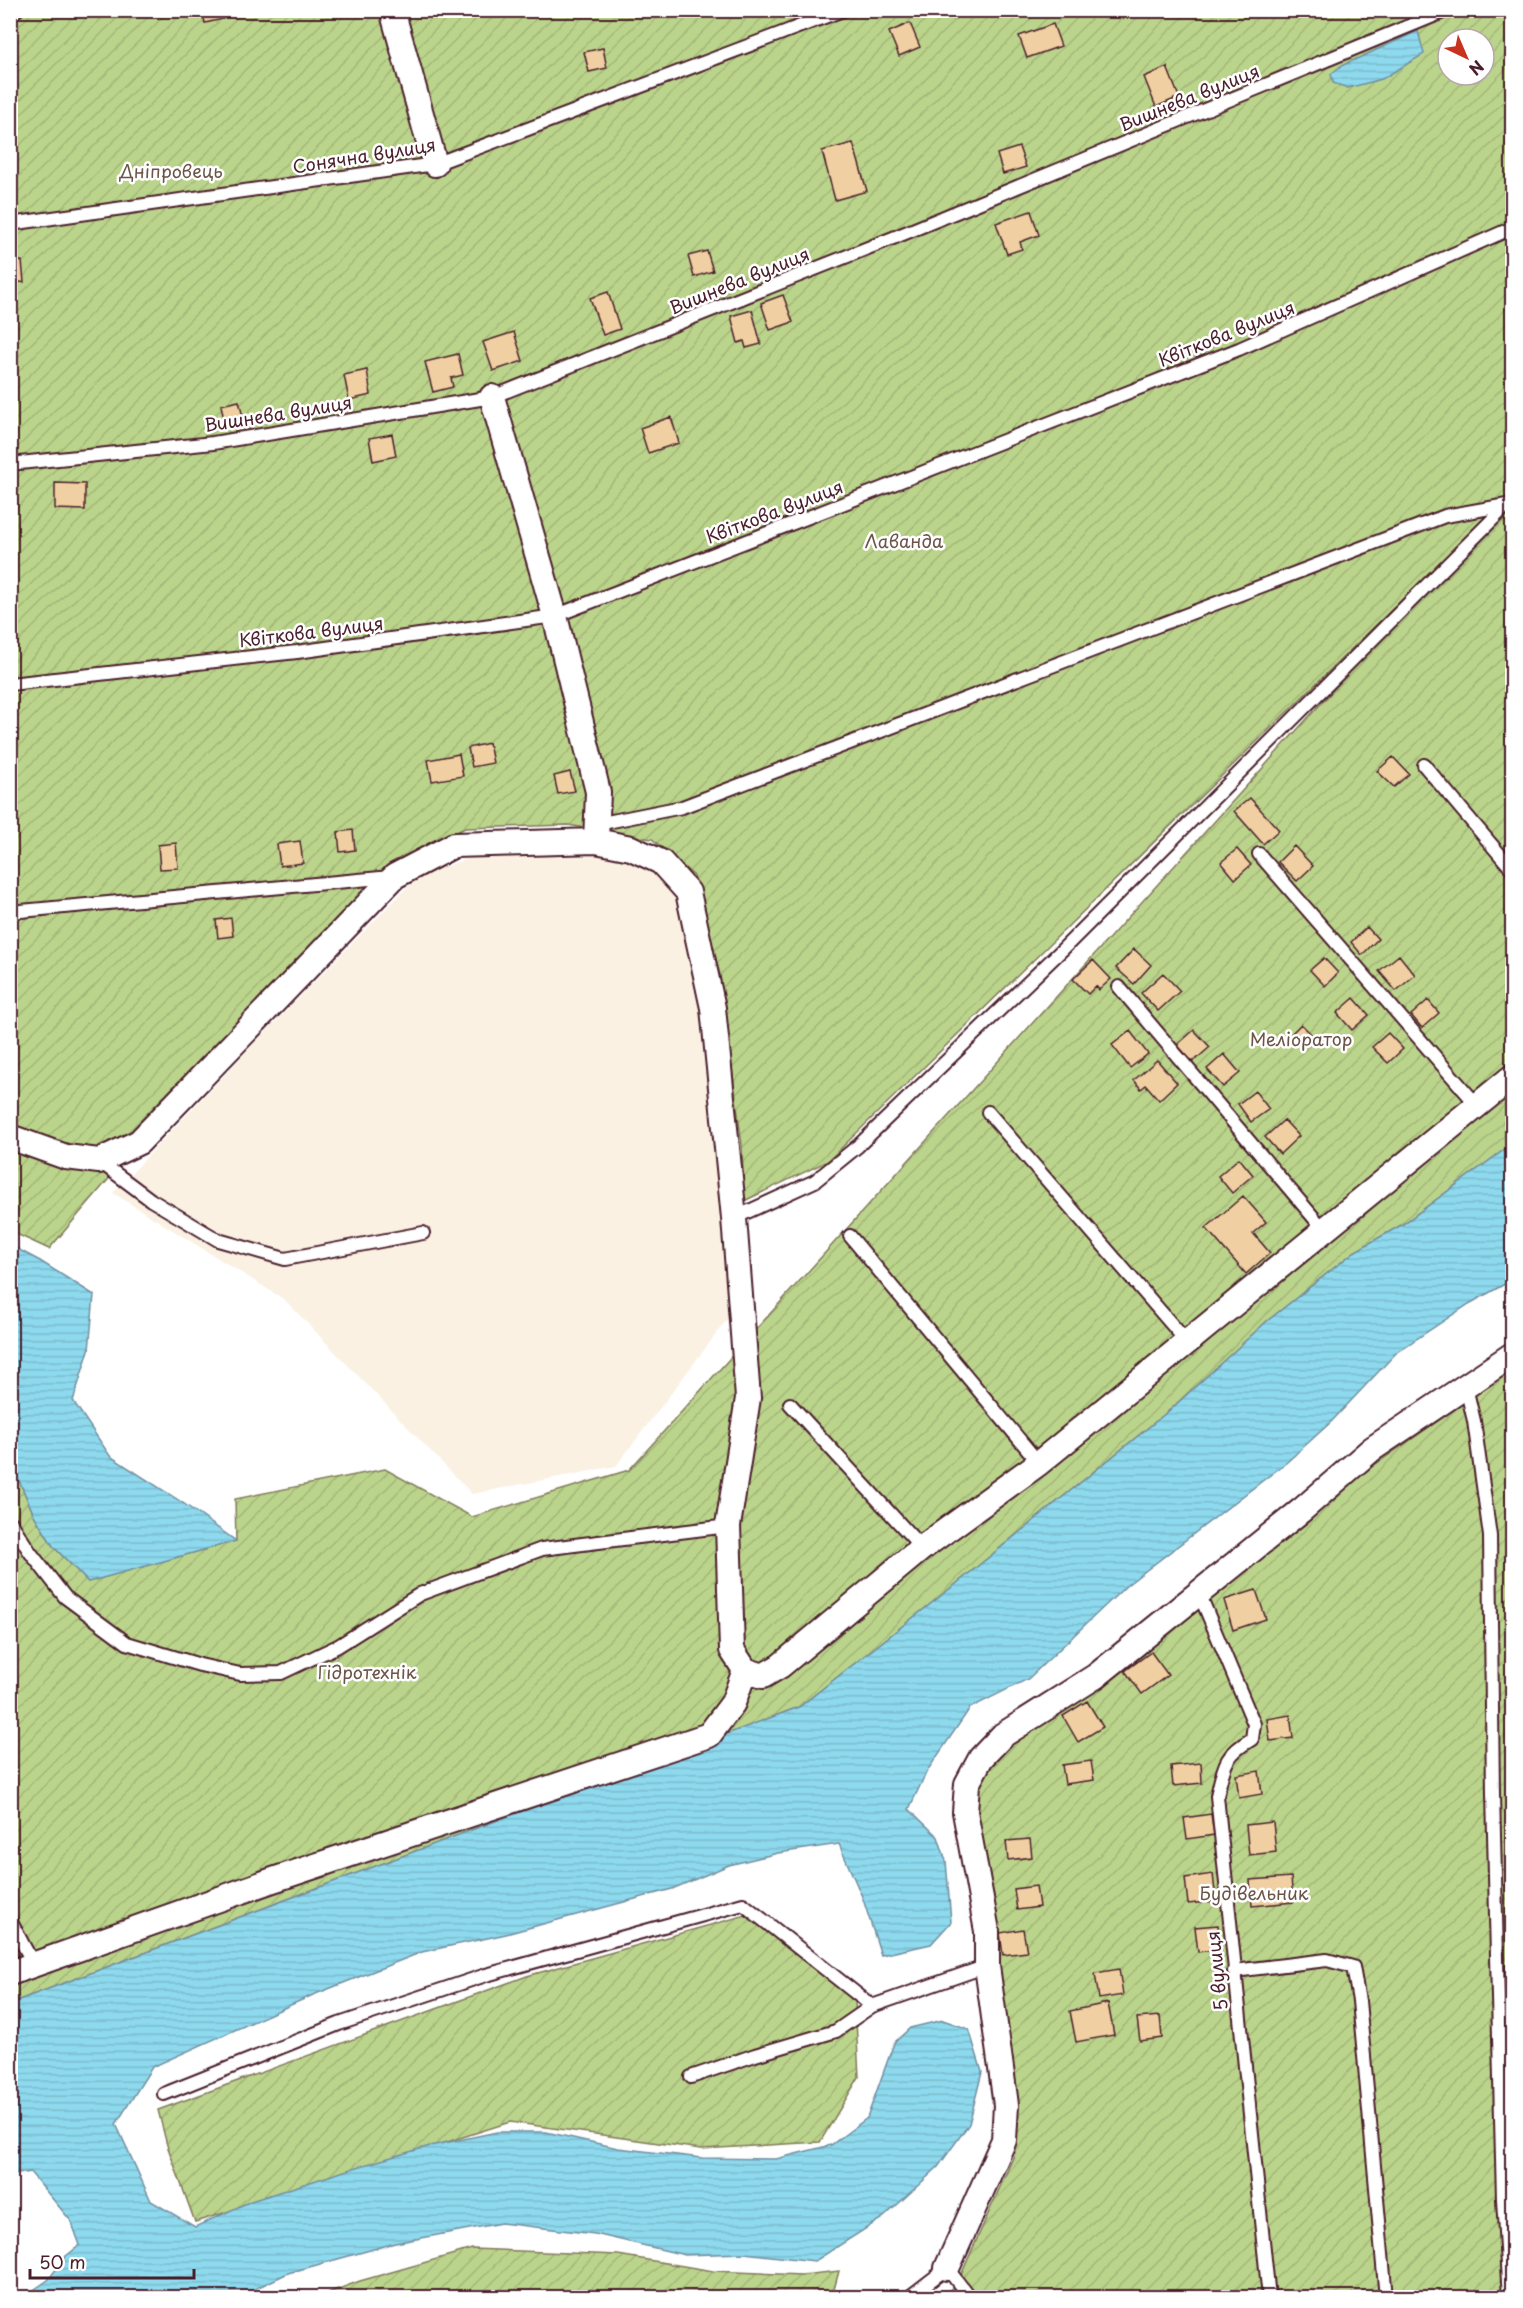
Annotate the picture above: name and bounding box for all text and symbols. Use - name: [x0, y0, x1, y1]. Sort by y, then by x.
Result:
- north arrow: [1436, 27, 1496, 87]
- text: N: [1464, 55, 1490, 82]
- street label: Вишнева вулиця: [1115, 57, 1263, 137]
- street label: Сонячна вулиця: [290, 130, 438, 180]
- park label: Дніпровець: [118, 157, 223, 184]
- street label: Вишнева вулиця: [665, 240, 813, 320]
- street label: Квіткова вулиця: [1154, 293, 1298, 373]
- street label: Вишнева вулиця: [202, 388, 354, 438]
- street label: Квіткова вулиця: [701, 472, 847, 550]
- park label: Лаванда: [865, 527, 944, 554]
- street label: Квіткова вулиця: [237, 609, 385, 653]
- park label: Меліоратор: [1250, 1025, 1352, 1052]
- park label: Гідротехнік: [317, 1658, 417, 1685]
- park label: Будівельник: [1200, 1879, 1309, 1906]
- street label: 5 вулиця: [1198, 1930, 1234, 2012]
- scale bar: [30, 2242, 194, 2280]
- text: 50 m: [39, 2248, 86, 2275]

